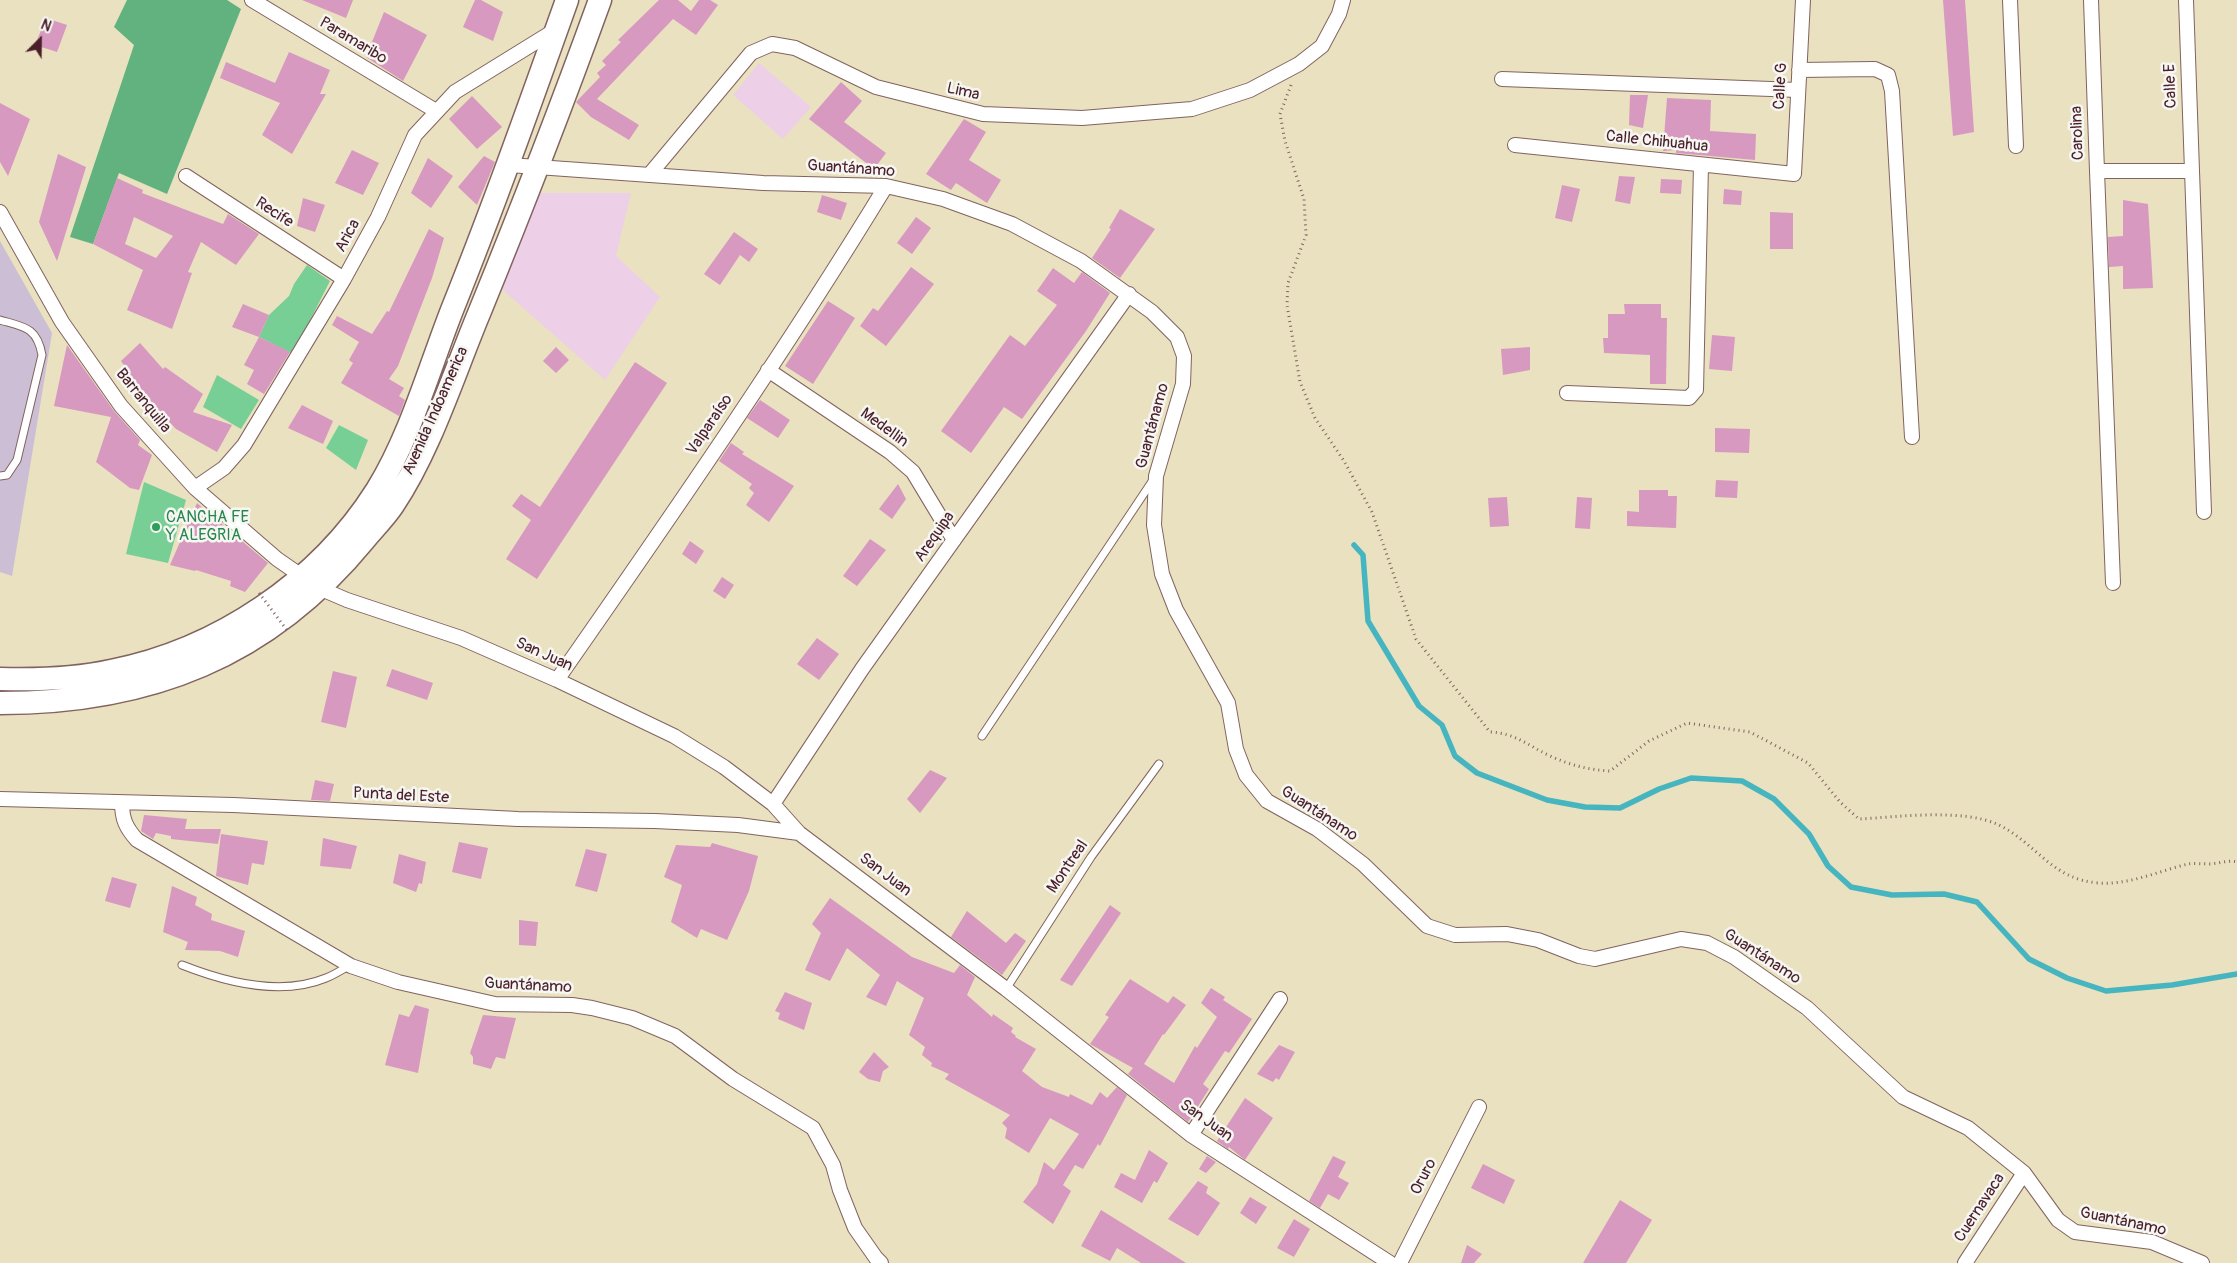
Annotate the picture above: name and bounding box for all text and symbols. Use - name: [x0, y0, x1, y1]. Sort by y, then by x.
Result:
- street label: Paramaribo: [316, 13, 390, 69]
- north arrow: [15, 15, 65, 65]
- text: N: [38, 16, 54, 35]
- street label: Calle G: [1770, 62, 1792, 110]
- street label: Calle E: [2161, 63, 2181, 109]
- street label: Lima: [945, 79, 981, 105]
- street label: Carolina: [2067, 106, 2089, 160]
- street label: Calle Chihuahua: [1605, 127, 1709, 157]
- street label: Guantánamo: [807, 156, 895, 182]
- street label: Recife: [251, 194, 297, 232]
- street label: Arica: [331, 216, 365, 256]
- street label: Avenida Indoamerica: [399, 344, 473, 478]
- street label: Barranquilla: [111, 365, 175, 437]
- street label: Guantánamo: [1132, 381, 1174, 471]
- street label: Valparaíso: [683, 391, 737, 459]
- street label: Medellin: [856, 404, 912, 452]
- place label: CANCHA FE Y ALEGRIA: [166, 508, 249, 546]
- street label: Arequipa: [911, 508, 959, 566]
- marker: CANCHA FE Y ALEGRIA: [150, 521, 162, 533]
- street label: San Juan: [512, 634, 576, 676]
- street label: Guantánamo: [1277, 782, 1361, 846]
- street label: Punta del Este: [353, 784, 449, 808]
- street label: Montreal: [1043, 837, 1093, 897]
- street label: San Juan: [855, 849, 915, 901]
- street label: Guantánamo: [1720, 925, 1804, 989]
- street label: Guantánamo: [484, 974, 572, 998]
- street label: San Juan: [1176, 1096, 1236, 1146]
- street label: Oruro: [1407, 1156, 1441, 1198]
- street label: Cuernavaca: [1951, 1170, 2009, 1246]
- street label: Guantánamo: [2078, 1203, 2168, 1241]

